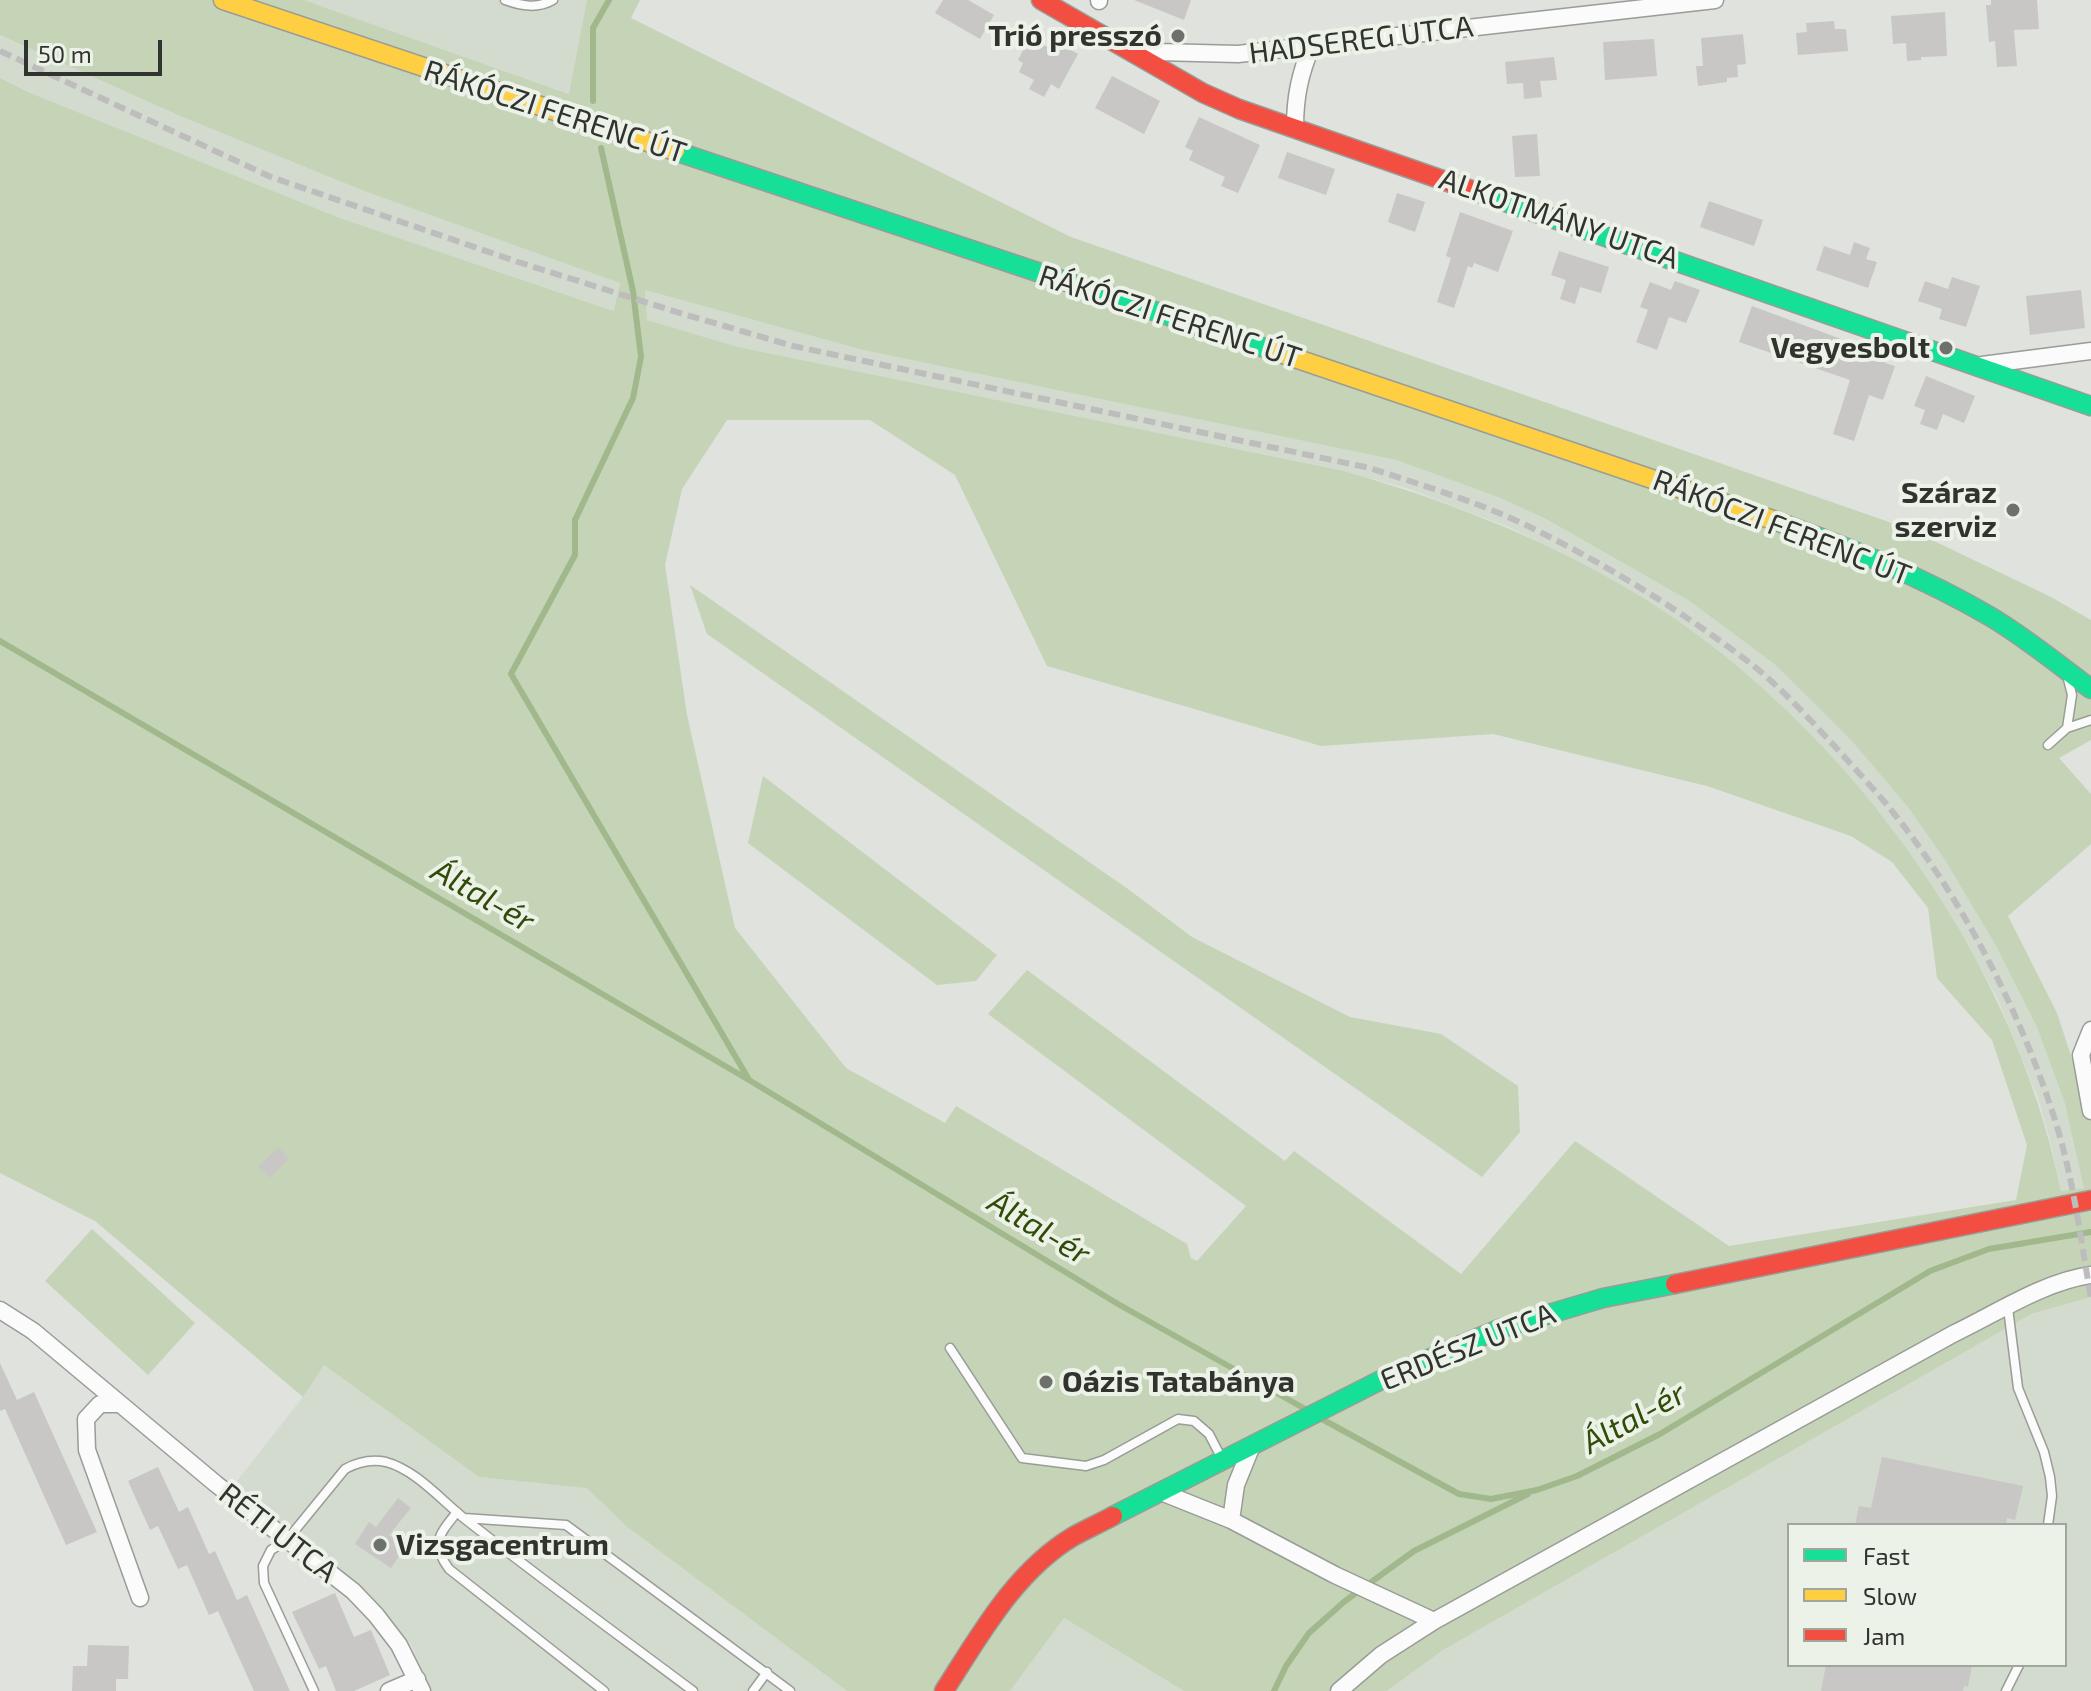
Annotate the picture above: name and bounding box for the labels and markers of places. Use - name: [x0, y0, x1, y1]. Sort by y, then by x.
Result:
- place label: Trió presszó: [988, 18, 1162, 54]
- marker: Trió presszó: [1169, 27, 1187, 45]
- place label: Vegyesbolt: [1771, 330, 1930, 366]
- marker: Vegyesbolt: [1937, 339, 1955, 357]
- place label: Száraz szerviz: [1895, 475, 1997, 546]
- marker: Száraz szerviz: [2004, 501, 2022, 519]
- place label: Oázis Tatabánya: [1062, 1364, 1295, 1400]
- marker: Oázis Tatabánya: [1037, 1373, 1055, 1391]
- place label: Vizsgacentrum: [396, 1527, 609, 1563]
- marker: Vizsgacentrum: [371, 1536, 389, 1554]

